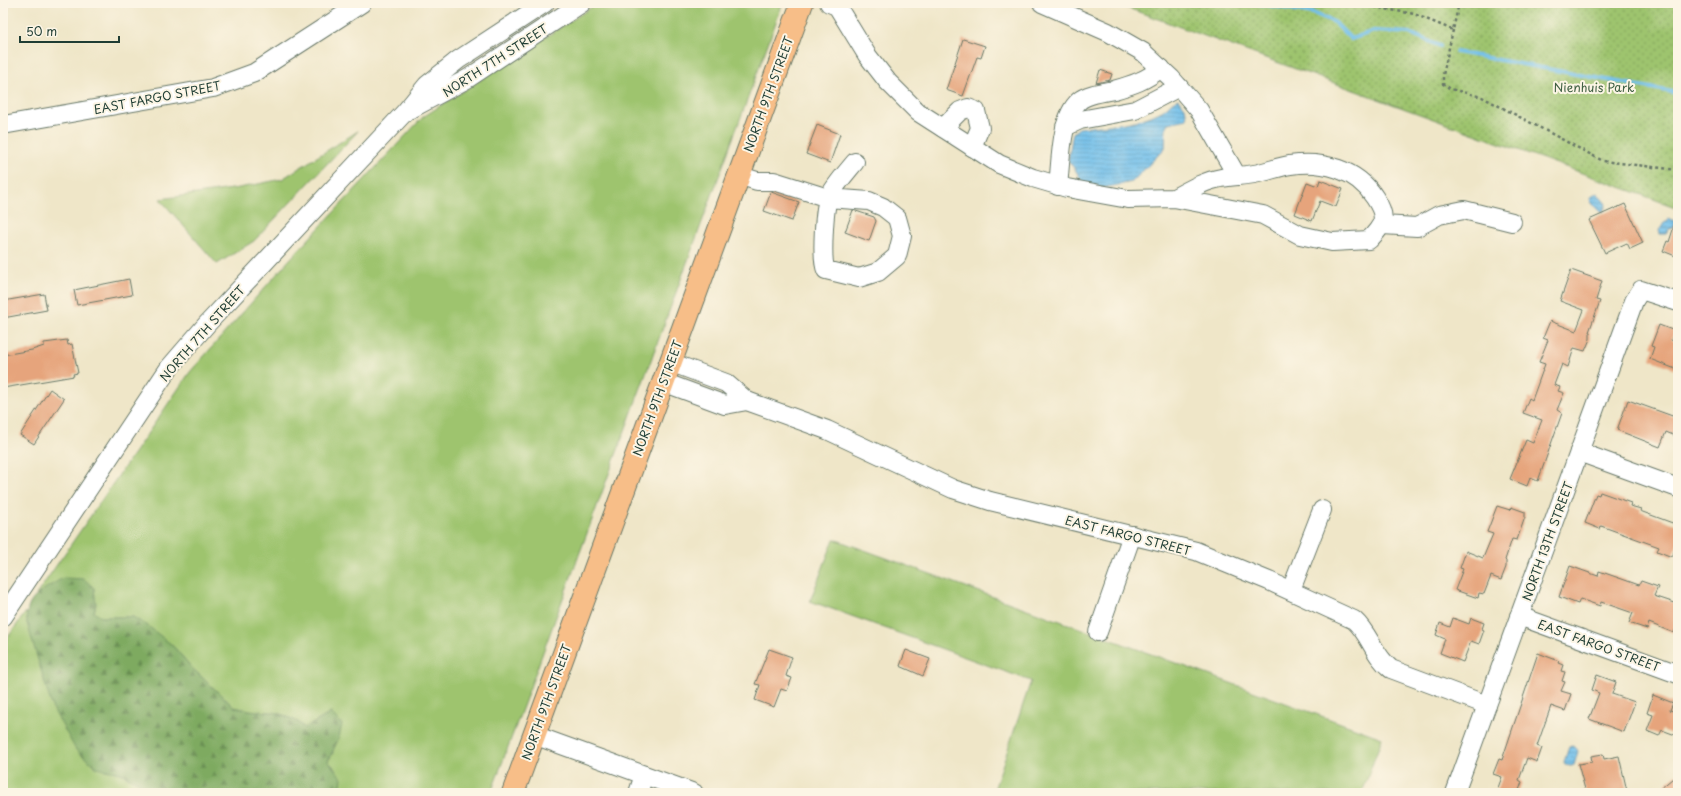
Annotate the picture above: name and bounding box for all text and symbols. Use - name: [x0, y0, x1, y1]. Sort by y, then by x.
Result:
- scale bar: [20, 18, 119, 44]
- street label: NORTH 7TH STREET: [439, 19, 552, 101]
- text: 50 m: [26, 22, 57, 40]
- street label: NORTH 9TH STREET: [739, 33, 798, 154]
- street label: EAST FARGO STREET: [92, 76, 223, 118]
- park label: Nienhuis Park: [1554, 78, 1634, 96]
- street label: NORTH 7TH STREET: [155, 280, 249, 385]
- street label: NORTH 9TH STREET: [628, 337, 687, 458]
- street label: NORTH 13TH STREET: [1517, 478, 1577, 603]
- street label: EAST FARGO STREET: [1063, 511, 1193, 559]
- street label: EAST FARGO STREET: [1535, 614, 1663, 676]
- street label: NORTH 9TH STREET: [517, 641, 576, 762]

